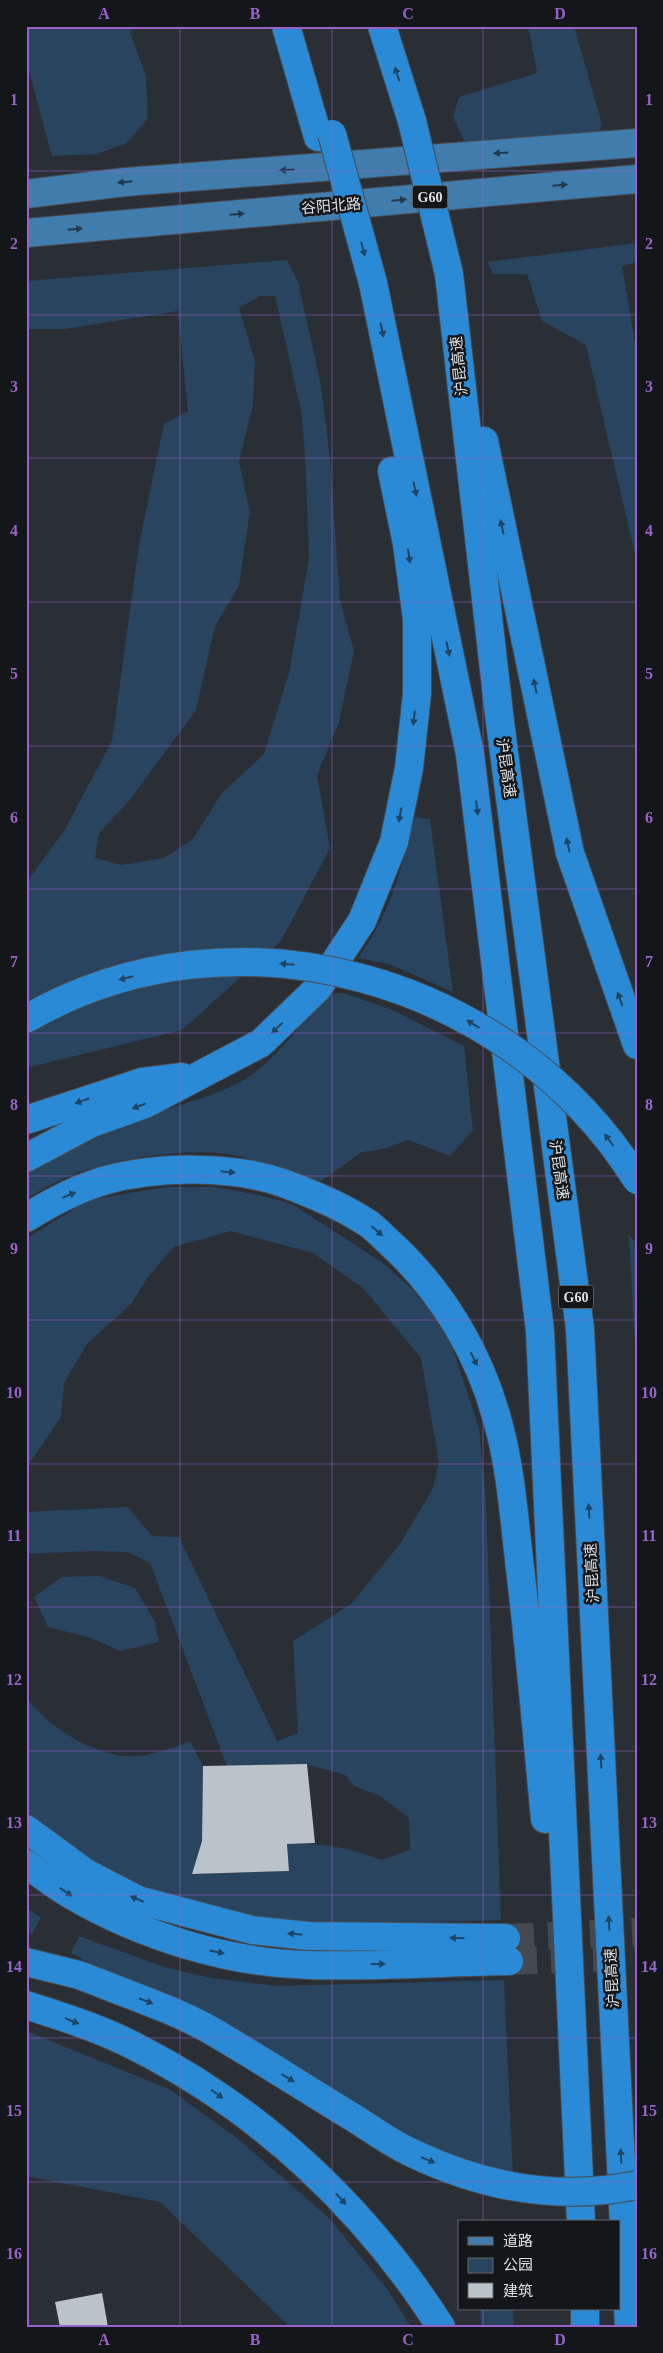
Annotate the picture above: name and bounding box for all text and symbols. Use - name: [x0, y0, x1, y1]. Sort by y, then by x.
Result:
- text: A: [98, 5, 110, 22]
- text: B: [250, 5, 261, 22]
- text: C: [402, 5, 414, 22]
- text: D: [554, 5, 566, 22]
- one-way arrow: [393, 66, 401, 81]
- text: 1: [10, 91, 18, 108]
- text: 1: [645, 91, 653, 108]
- one-way arrow: [493, 149, 509, 157]
- one-way arrow: [278, 166, 294, 174]
- one-way arrow: [116, 178, 132, 186]
- one-way arrow: [553, 181, 569, 189]
- road number: G60: [412, 186, 448, 208]
- street label: 谷阳北路: [300, 194, 362, 217]
- one-way arrow: [391, 196, 407, 204]
- one-way arrow: [229, 210, 245, 218]
- one-way arrow: [67, 225, 83, 233]
- text: 2: [10, 235, 18, 252]
- text: 2: [645, 235, 653, 252]
- one-way arrow: [360, 241, 368, 256]
- one-way arrow: [379, 323, 387, 339]
- street label: 沪昆高速: [448, 335, 470, 397]
- text: 3: [10, 378, 18, 395]
- text: 3: [645, 378, 653, 395]
- one-way arrow: [412, 482, 420, 498]
- one-way arrow: [497, 518, 505, 534]
- text: 4: [10, 522, 18, 539]
- text: 4: [645, 522, 653, 539]
- one-way arrow: [405, 548, 413, 564]
- one-way arrow: [445, 641, 453, 657]
- text: 5: [10, 665, 18, 682]
- text: 5: [645, 665, 653, 682]
- one-way arrow: [530, 677, 538, 693]
- one-way arrow: [410, 710, 418, 726]
- street label: 沪昆高速: [494, 737, 518, 799]
- one-way arrow: [473, 801, 481, 817]
- one-way arrow: [395, 808, 403, 824]
- text: 6: [10, 809, 18, 826]
- text: 6: [645, 809, 653, 826]
- one-way arrow: [564, 837, 572, 853]
- text: 7: [10, 953, 18, 970]
- text: 7: [645, 953, 653, 970]
- one-way arrow: [278, 960, 294, 968]
- one-way arrow: [118, 974, 133, 982]
- one-way arrow: [616, 991, 624, 1006]
- one-way arrow: [466, 1019, 479, 1028]
- one-way arrow: [271, 1022, 283, 1034]
- text: 8: [10, 1096, 18, 1113]
- text: 8: [645, 1096, 653, 1113]
- one-way arrow: [75, 1098, 90, 1105]
- one-way arrow: [132, 1102, 146, 1110]
- one-way arrow: [604, 1133, 614, 1147]
- street label: 沪昆高速: [547, 1139, 571, 1201]
- one-way arrow: [220, 1168, 236, 1176]
- one-way arrow: [62, 1190, 76, 1198]
- one-way arrow: [370, 1225, 382, 1237]
- text: 9: [10, 1240, 18, 1257]
- text: 9: [645, 1240, 653, 1257]
- road number: G60: [558, 1285, 594, 1308]
- one-way arrow: [470, 1352, 478, 1366]
- text: 10: [6, 1384, 22, 1401]
- text: 10: [641, 1384, 657, 1401]
- one-way arrow: [585, 1503, 593, 1519]
- text: 11: [6, 1527, 22, 1544]
- text: 11: [641, 1527, 657, 1544]
- street label: 沪昆高速: [582, 1543, 602, 1603]
- text: 12: [6, 1671, 22, 1688]
- text: 12: [641, 1671, 657, 1688]
- one-way arrow: [597, 1753, 605, 1769]
- text: 13: [6, 1814, 22, 1831]
- text: 13: [641, 1814, 657, 1831]
- one-way arrow: [60, 1887, 73, 1897]
- one-way arrow: [130, 1894, 144, 1902]
- one-way arrow: [605, 1915, 613, 1931]
- one-way arrow: [287, 1930, 303, 1938]
- one-way arrow: [449, 1934, 465, 1942]
- one-way arrow: [209, 1948, 225, 1956]
- street label: 沪昆高速: [602, 1948, 622, 2008]
- text: 14: [6, 1958, 22, 1975]
- text: 14: [641, 1958, 657, 1975]
- one-way arrow: [370, 1960, 386, 1968]
- one-way arrow: [138, 1998, 153, 2005]
- one-way arrow: [65, 2018, 80, 2025]
- one-way arrow: [282, 2073, 295, 2082]
- one-way arrow: [210, 2089, 224, 2099]
- text: 15: [6, 2102, 22, 2119]
- text: 15: [641, 2102, 657, 2119]
- one-way arrow: [616, 2147, 624, 2163]
- one-way arrow: [421, 2157, 436, 2164]
- one-way arrow: [335, 2192, 347, 2204]
- legend: [458, 2220, 620, 2310]
- text: 道路: [503, 2233, 533, 2249]
- text: 16: [6, 2245, 22, 2262]
- text: 16: [641, 2245, 657, 2262]
- text: 公园: [503, 2257, 533, 2273]
- text: 建筑: [503, 2283, 533, 2299]
- text: A: [98, 2331, 110, 2348]
- text: B: [250, 2331, 261, 2348]
- text: C: [402, 2331, 414, 2348]
- text: D: [554, 2331, 566, 2348]

